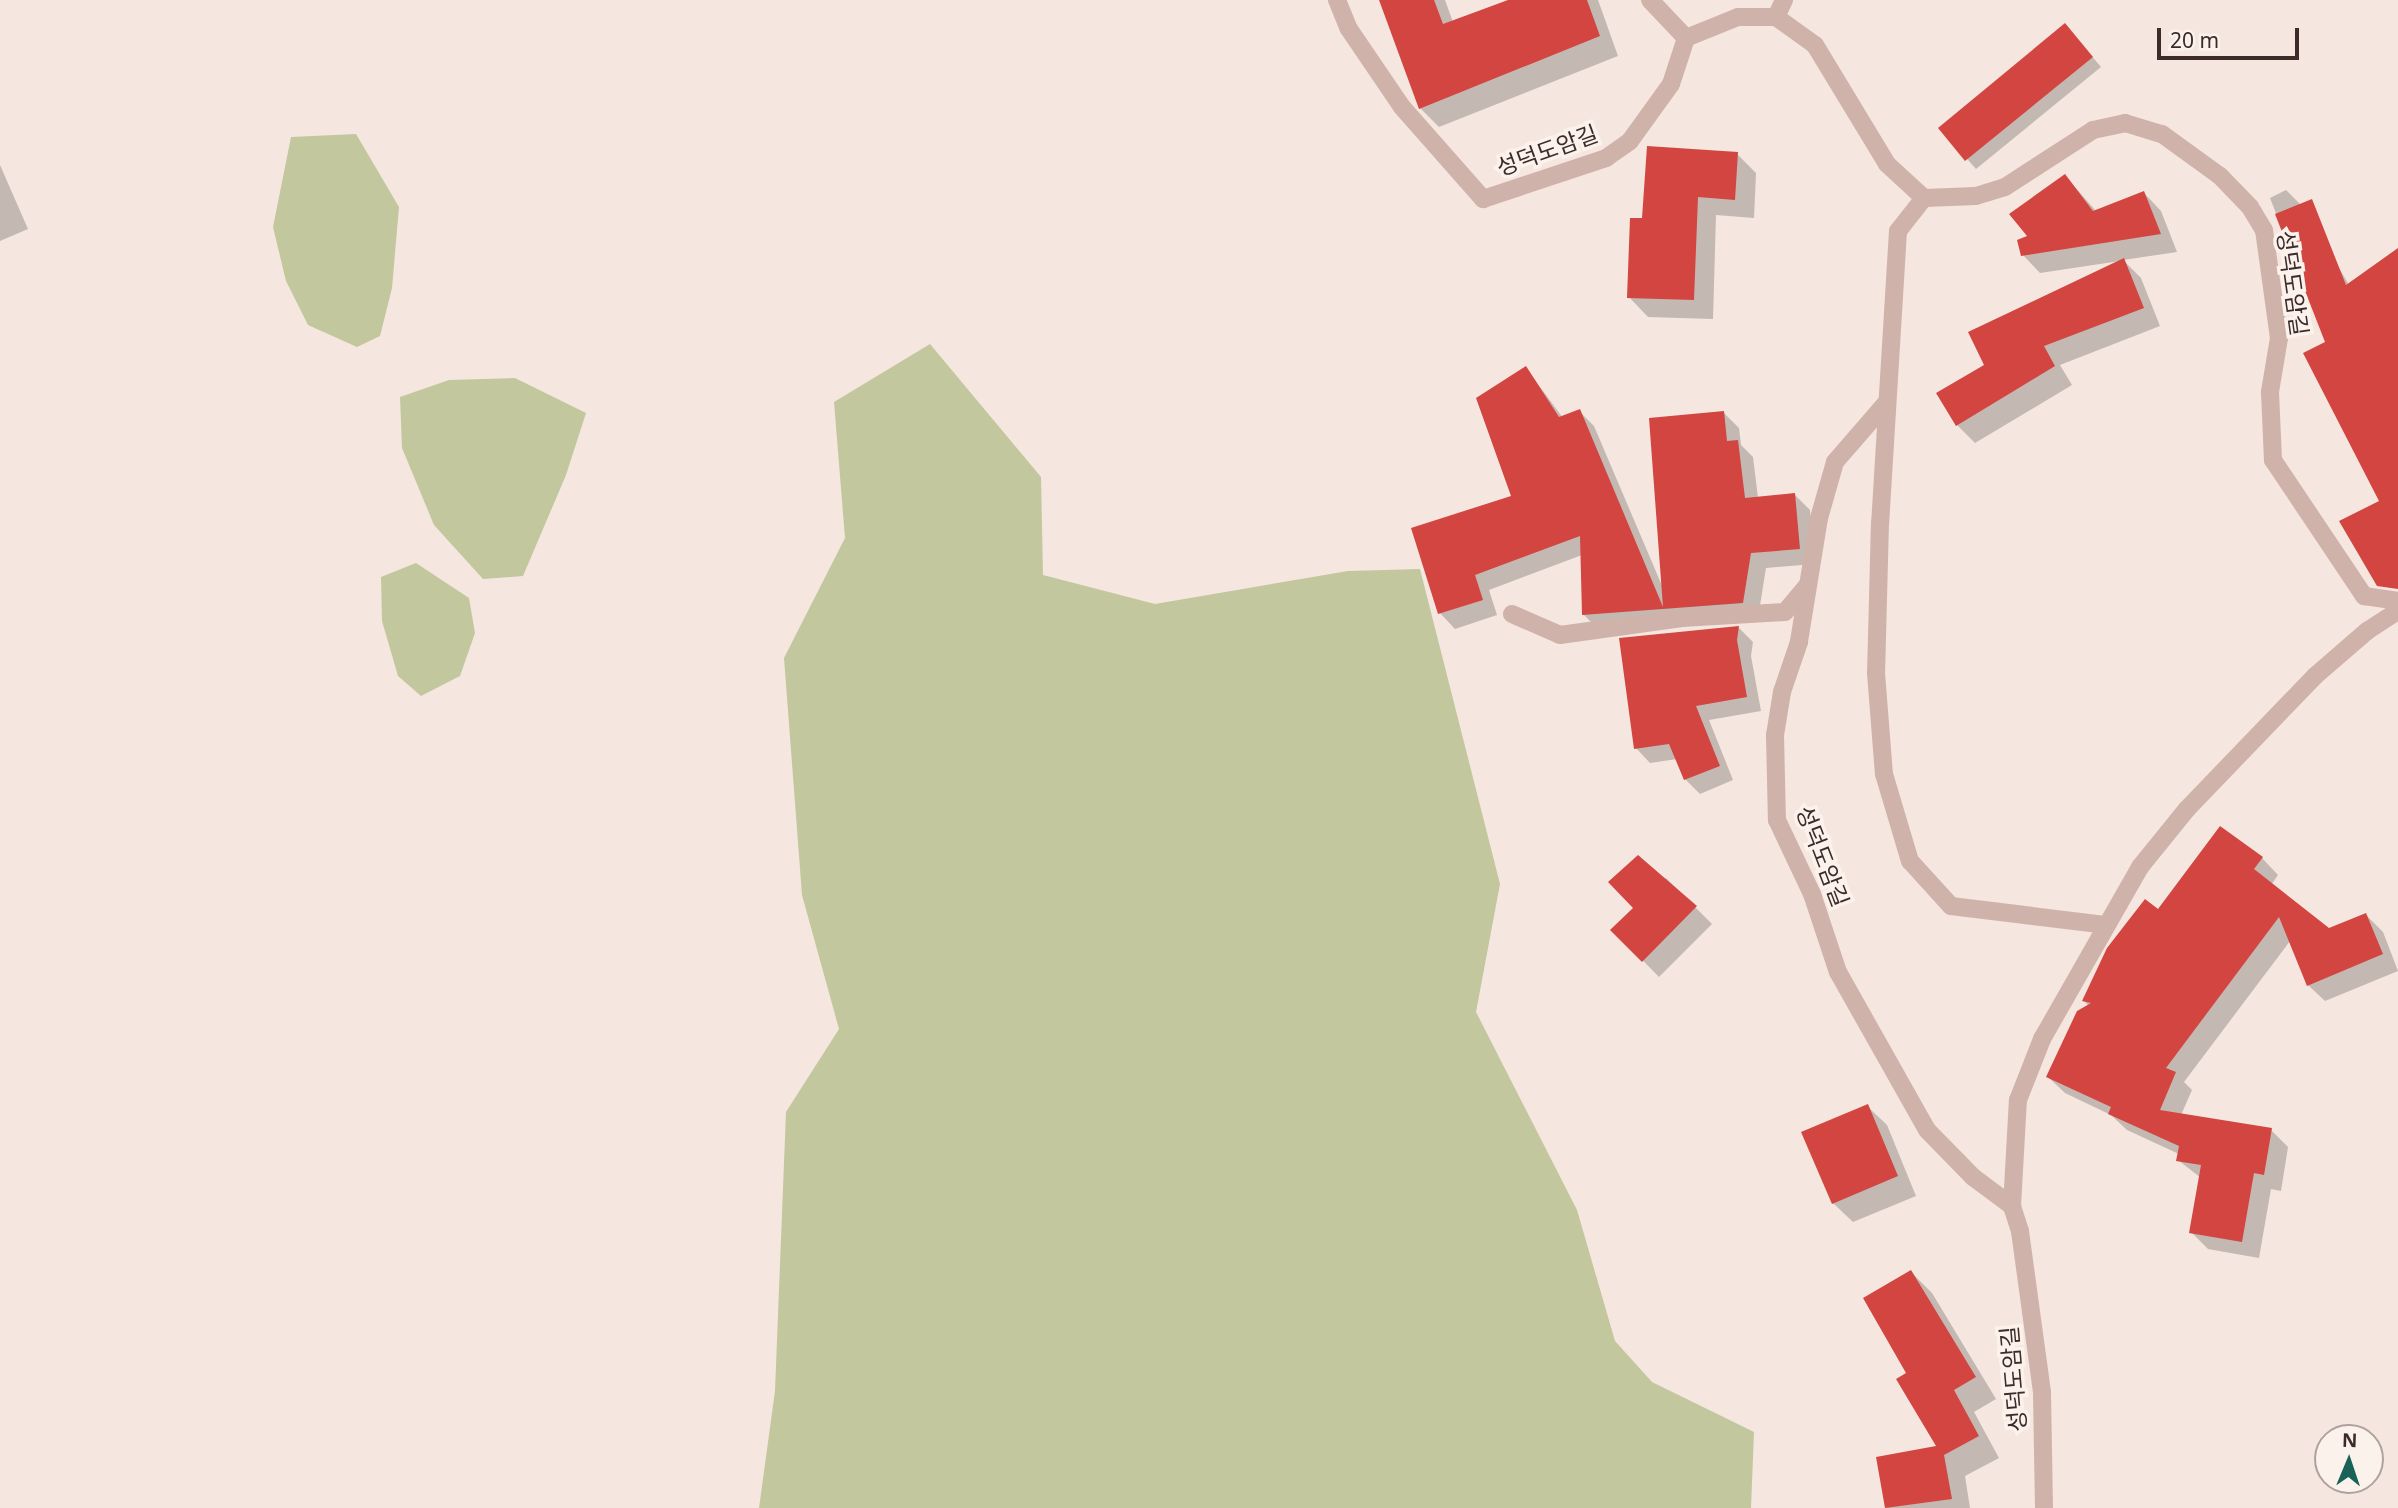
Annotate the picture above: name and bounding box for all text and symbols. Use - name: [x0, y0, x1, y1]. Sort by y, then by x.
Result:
- scale bar: [2160, 14, 2302, 58]
- text: 20 m: [2170, 26, 2219, 54]
- street label: 성덕도암길: [1493, 119, 1601, 181]
- street label: 성덕도암길: [2272, 229, 2314, 337]
- street label: 성덕도암길: [1791, 802, 1855, 910]
- street label: 성덕도암길: [1995, 1325, 2031, 1433]
- north arrow: [2314, 1424, 2384, 1494]
- text: N: [2341, 1427, 2358, 1453]

